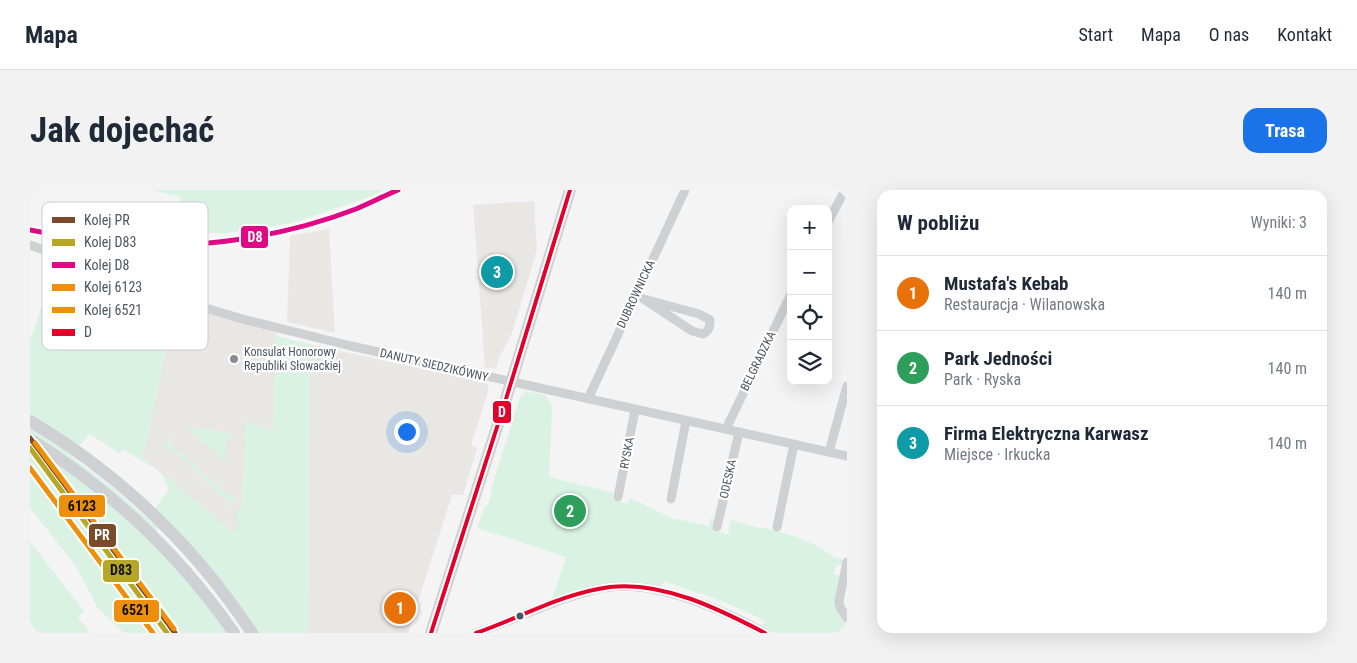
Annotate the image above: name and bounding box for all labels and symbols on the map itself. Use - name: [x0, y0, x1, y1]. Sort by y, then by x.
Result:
- legend: [42, 202, 208, 350]
- text: Kolej PR: [84, 212, 130, 228]
- line badge: D8: [240, 225, 269, 249]
- text: D8: [248, 229, 262, 245]
- text: Kolej D83: [84, 234, 136, 250]
- pin: 3: [481, 253, 513, 291]
- text: Kolej D8: [84, 257, 130, 273]
- street label: DUBROWNICKA: [614, 258, 658, 330]
- text: Kolej 6123: [84, 279, 142, 295]
- text: Kolej 6521: [84, 302, 142, 318]
- text: D: [84, 324, 92, 340]
- street label: BELGRADZKA: [738, 329, 779, 393]
- place label: Konsulat Honorowy Republiki Słowackiej: [244, 345, 341, 373]
- street label: DANUTY SIEDZIKÓWNY: [379, 345, 490, 384]
- marker: Konsulat Honorowy Republiki Słowackiej: [228, 353, 240, 365]
- line badge: D: [492, 400, 512, 424]
- text: D: [498, 404, 506, 420]
- your location: [394, 419, 420, 445]
- street label: RYSKA: [617, 436, 637, 470]
- street label: ODESKA: [717, 458, 739, 500]
- pin: 2: [554, 492, 586, 530]
- line badge: 6123: [58, 494, 106, 518]
- text: 6123: [68, 498, 96, 514]
- line badge: PR: [88, 523, 117, 548]
- text: PR: [94, 527, 110, 543]
- line badge: D83: [102, 559, 140, 583]
- text: D83: [110, 562, 132, 578]
- pin: 1: [384, 589, 416, 627]
- line badge: 6521: [113, 599, 160, 623]
- text: 6521: [122, 602, 150, 618]
- unlabelled marker: [515, 611, 525, 621]

